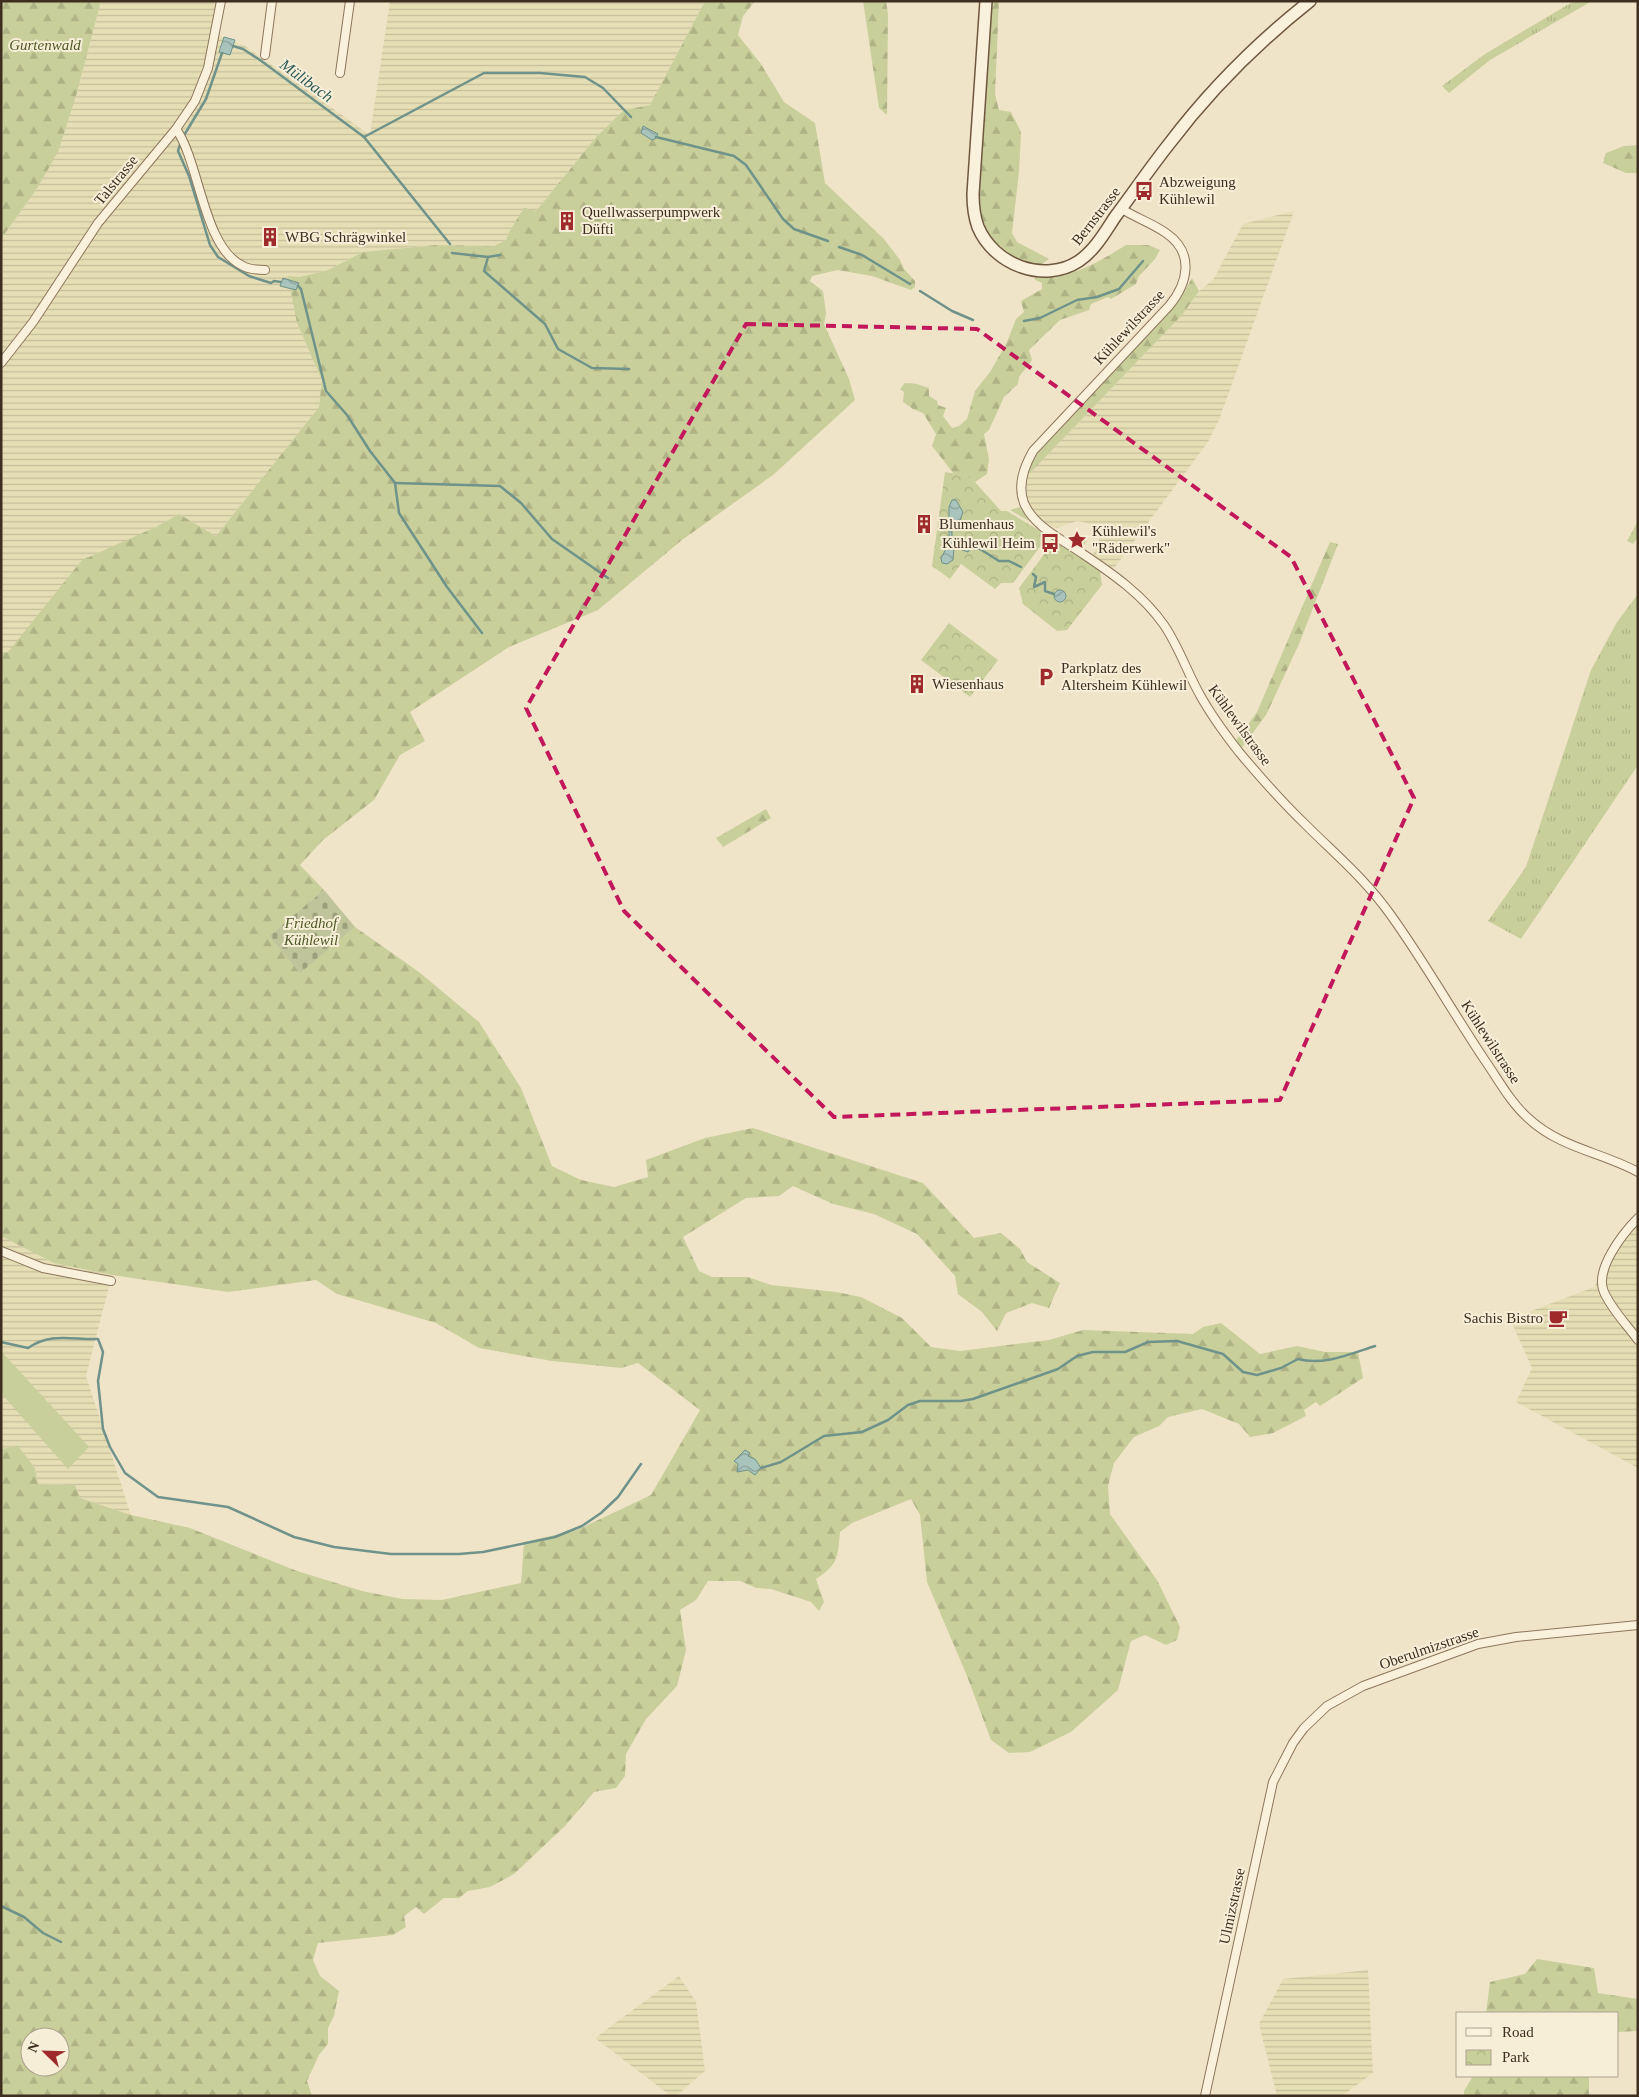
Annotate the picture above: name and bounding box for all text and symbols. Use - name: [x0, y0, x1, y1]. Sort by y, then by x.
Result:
- park label: Gurtenwald: [9, 37, 81, 53]
- water label: Mülibach: [276, 55, 337, 105]
- street label: Talstrasse: [91, 152, 141, 208]
- place label: Abzweigung Kühlewil: [1159, 174, 1236, 207]
- bus stop icon: Abzweigung Kühlewil: [1133, 180, 1155, 202]
- street label: Bernstrasse: [1068, 184, 1124, 248]
- place label: Quellwasserpumpwerk Düfti: [582, 204, 721, 237]
- building icon: Quellwasserpumpwerk Düfti: [556, 210, 578, 232]
- building icon: WBG Schrägwinkel: [259, 226, 281, 248]
- place label: WBG Schrägwinkel: [285, 229, 406, 245]
- street label: Kühlewilstrasse: [1090, 286, 1168, 367]
- building icon: Blumenhaus: [913, 513, 935, 535]
- place label: Blumenhaus: [939, 516, 1014, 532]
- place label: Kühlewil's "Räderwerk": [1092, 523, 1170, 556]
- place icon: Kühlewil's "Räderwerk": [1066, 529, 1088, 551]
- bus stop icon: Kühlewil Heim: [1039, 532, 1061, 554]
- place label: Kühlewil Heim: [942, 535, 1035, 551]
- place label: Parkplatz des Altersheim Kühlewil: [1061, 660, 1187, 693]
- parking icon: Parkplatz des Altersheim Kühlewil: [1035, 666, 1057, 688]
- building icon: Wiesenhaus: [906, 673, 928, 695]
- place label: Wiesenhaus: [932, 676, 1004, 692]
- street label: Kühlewilstrasse: [1205, 682, 1275, 769]
- park label: Friedhof Kühlewil: [283, 915, 339, 948]
- street label: Kühlewilstrasse: [1458, 997, 1524, 1087]
- cafe icon: Sachis Bistro: [1547, 1307, 1569, 1329]
- place label: Sachis Bistro: [1463, 1310, 1543, 1326]
- street label: Oberulmizstrasse: [1377, 1623, 1481, 1673]
- street label: Ulmizstrasse: [1216, 1866, 1248, 1946]
- legend: [1456, 2012, 1619, 2077]
- text: Road: [1502, 2024, 1534, 2040]
- north arrow: [20, 2027, 70, 2077]
- text: N: [25, 2040, 42, 2055]
- text: Park: [1502, 2049, 1530, 2065]

